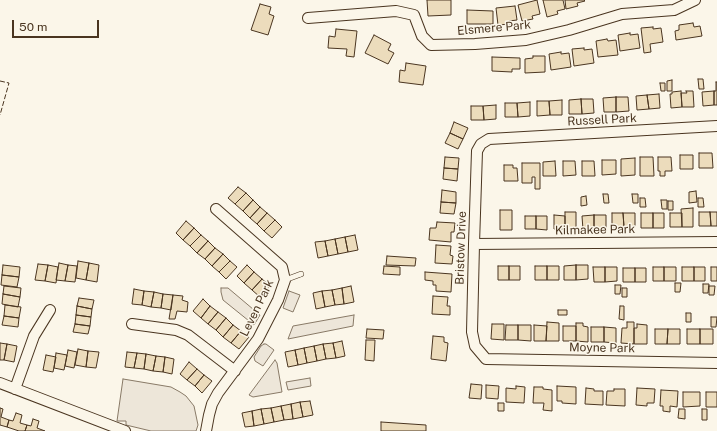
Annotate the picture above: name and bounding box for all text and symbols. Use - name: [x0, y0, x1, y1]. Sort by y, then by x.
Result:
- scale bar: [14, 12, 101, 38]
- street label: Elsmere Park: [457, 18, 531, 38]
- text: 50 m: [19, 20, 47, 34]
- street label: Russell Park: [567, 111, 637, 129]
- street label: Bristow Drive: [453, 211, 469, 285]
- street label: Kilmakee Park: [555, 222, 635, 238]
- street label: Leven Park: [237, 277, 277, 339]
- street label: Moyne Park: [569, 340, 635, 356]

